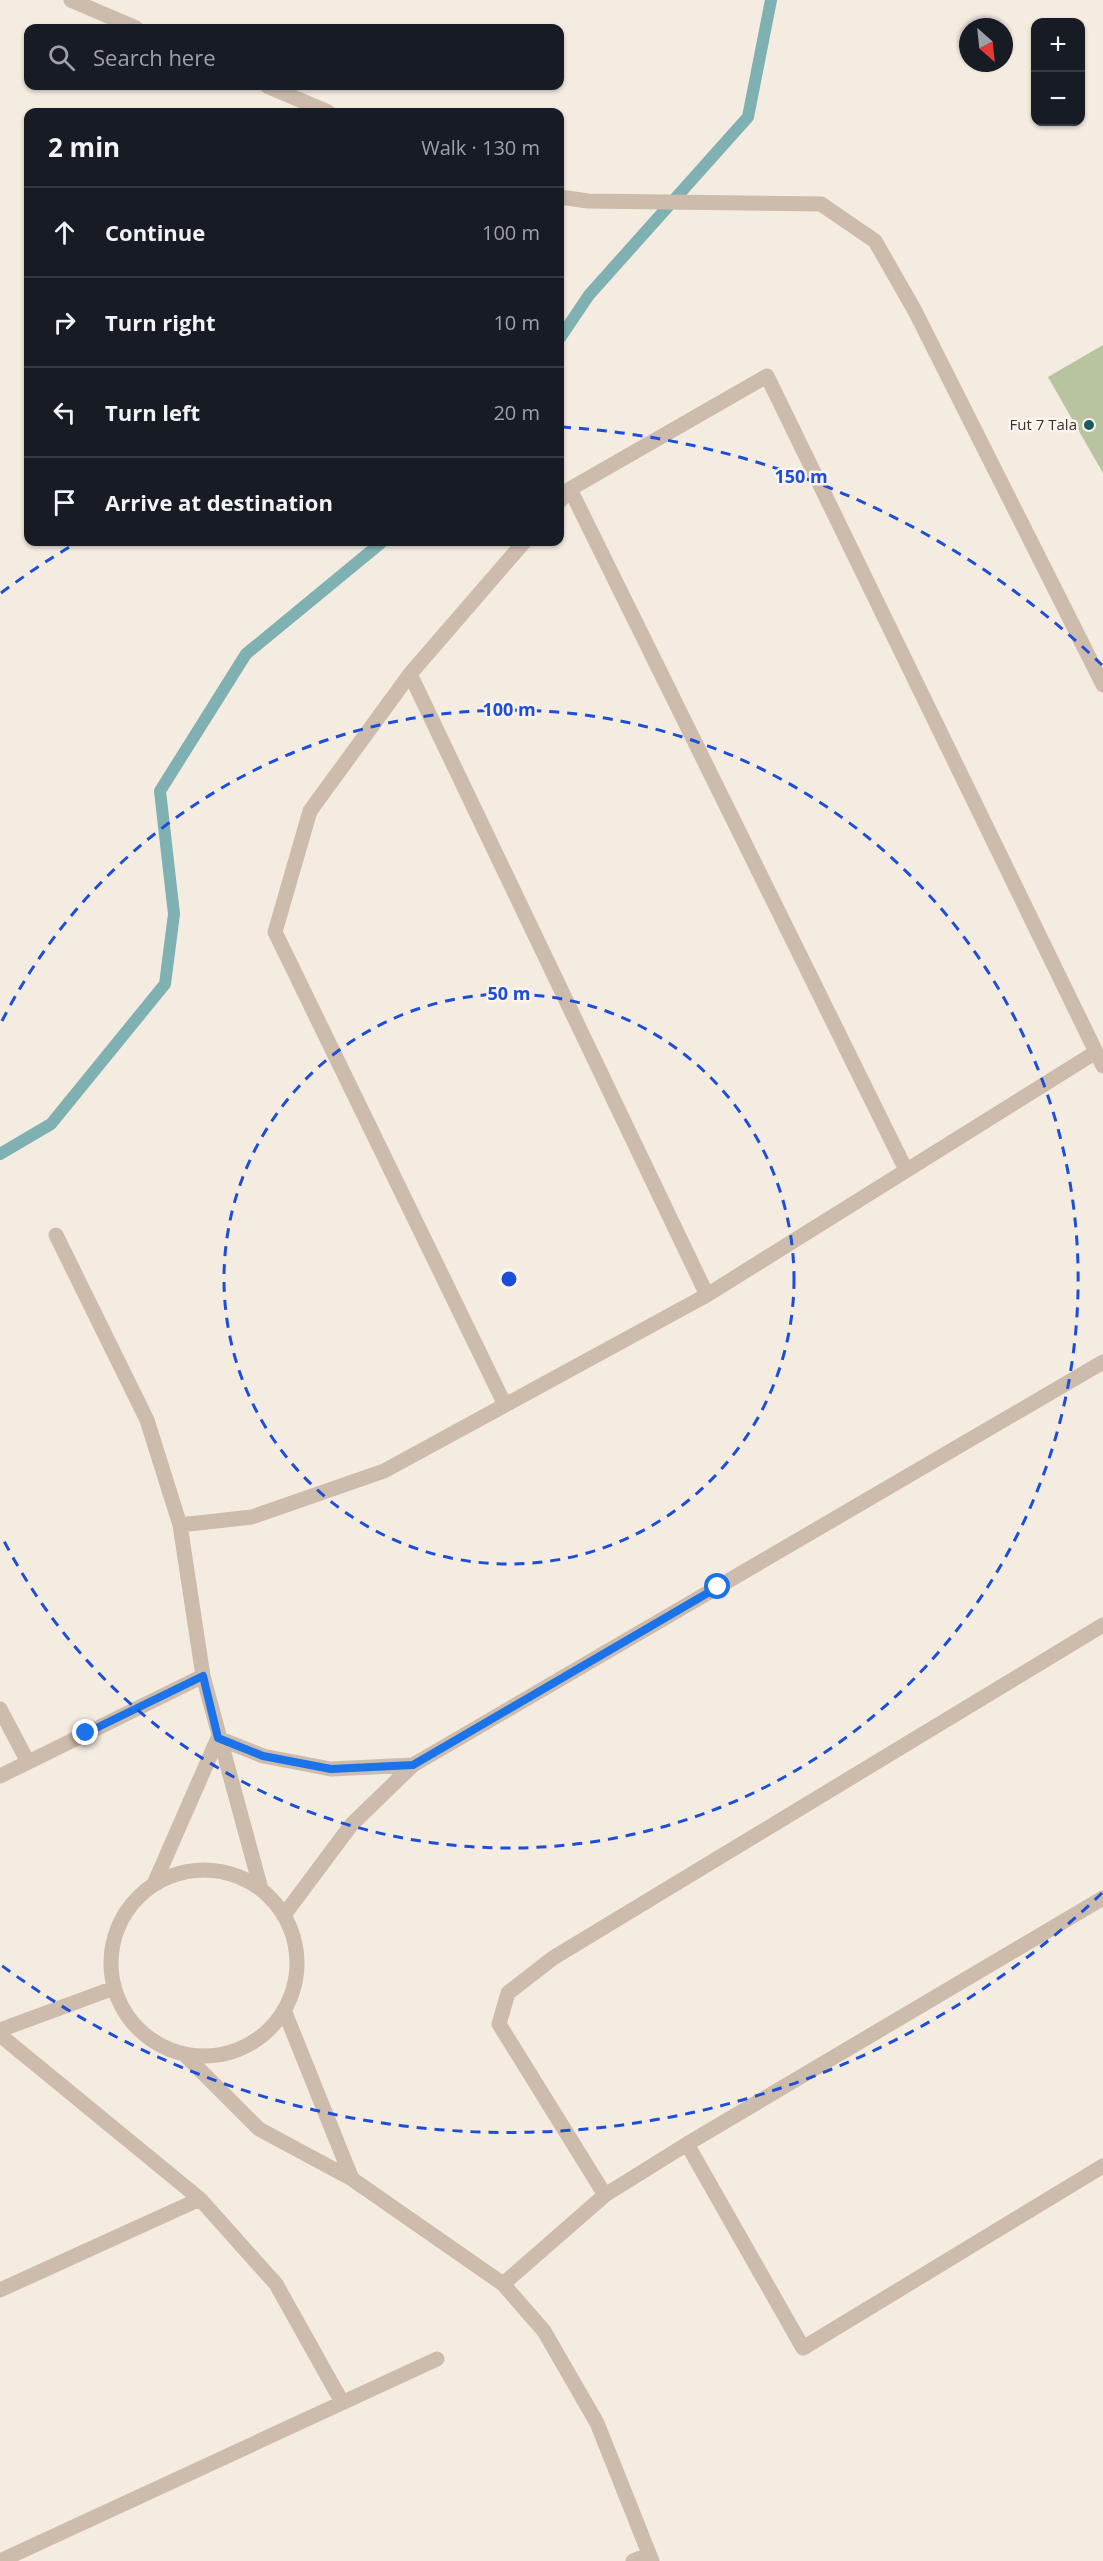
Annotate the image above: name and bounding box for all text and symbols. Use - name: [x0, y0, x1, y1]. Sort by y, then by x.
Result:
- north arrow: [959, 18, 1013, 72]
- map controls: [1031, 18, 1085, 126]
- button: +: [1031, 18, 1085, 72]
- search box: [24, 24, 564, 90]
- icon: search: [45, 41, 78, 74]
- text: Search here: [93, 42, 216, 72]
- button: −: [1031, 72, 1085, 126]
- text: 2 min: [48, 129, 120, 165]
- text: Walk · 130 m: [421, 134, 540, 161]
- icon: ahead: [48, 216, 81, 249]
- text: Continue: [105, 217, 205, 247]
- text: 100 m: [482, 219, 540, 246]
- icon: right: [48, 306, 81, 339]
- text: Turn right: [105, 307, 216, 337]
- text: 10 m: [493, 309, 540, 336]
- icon: left: [48, 396, 81, 429]
- text: Turn left: [105, 397, 200, 427]
- text: 20 m: [493, 399, 540, 426]
- place label: Fut 7 Tala: [1010, 414, 1077, 434]
- marker: Fut 7 Tala: [1082, 418, 1096, 432]
- text: 150 m: [774, 464, 828, 488]
- icon: arrive: [48, 486, 81, 519]
- text: Arrive at destination: [105, 487, 333, 517]
- text: 100 m: [482, 697, 536, 721]
- text: 50 m: [488, 981, 530, 1005]
- centre of rings: [499, 1269, 519, 1289]
- route start: [704, 1573, 730, 1599]
- route end: [72, 1719, 98, 1745]

